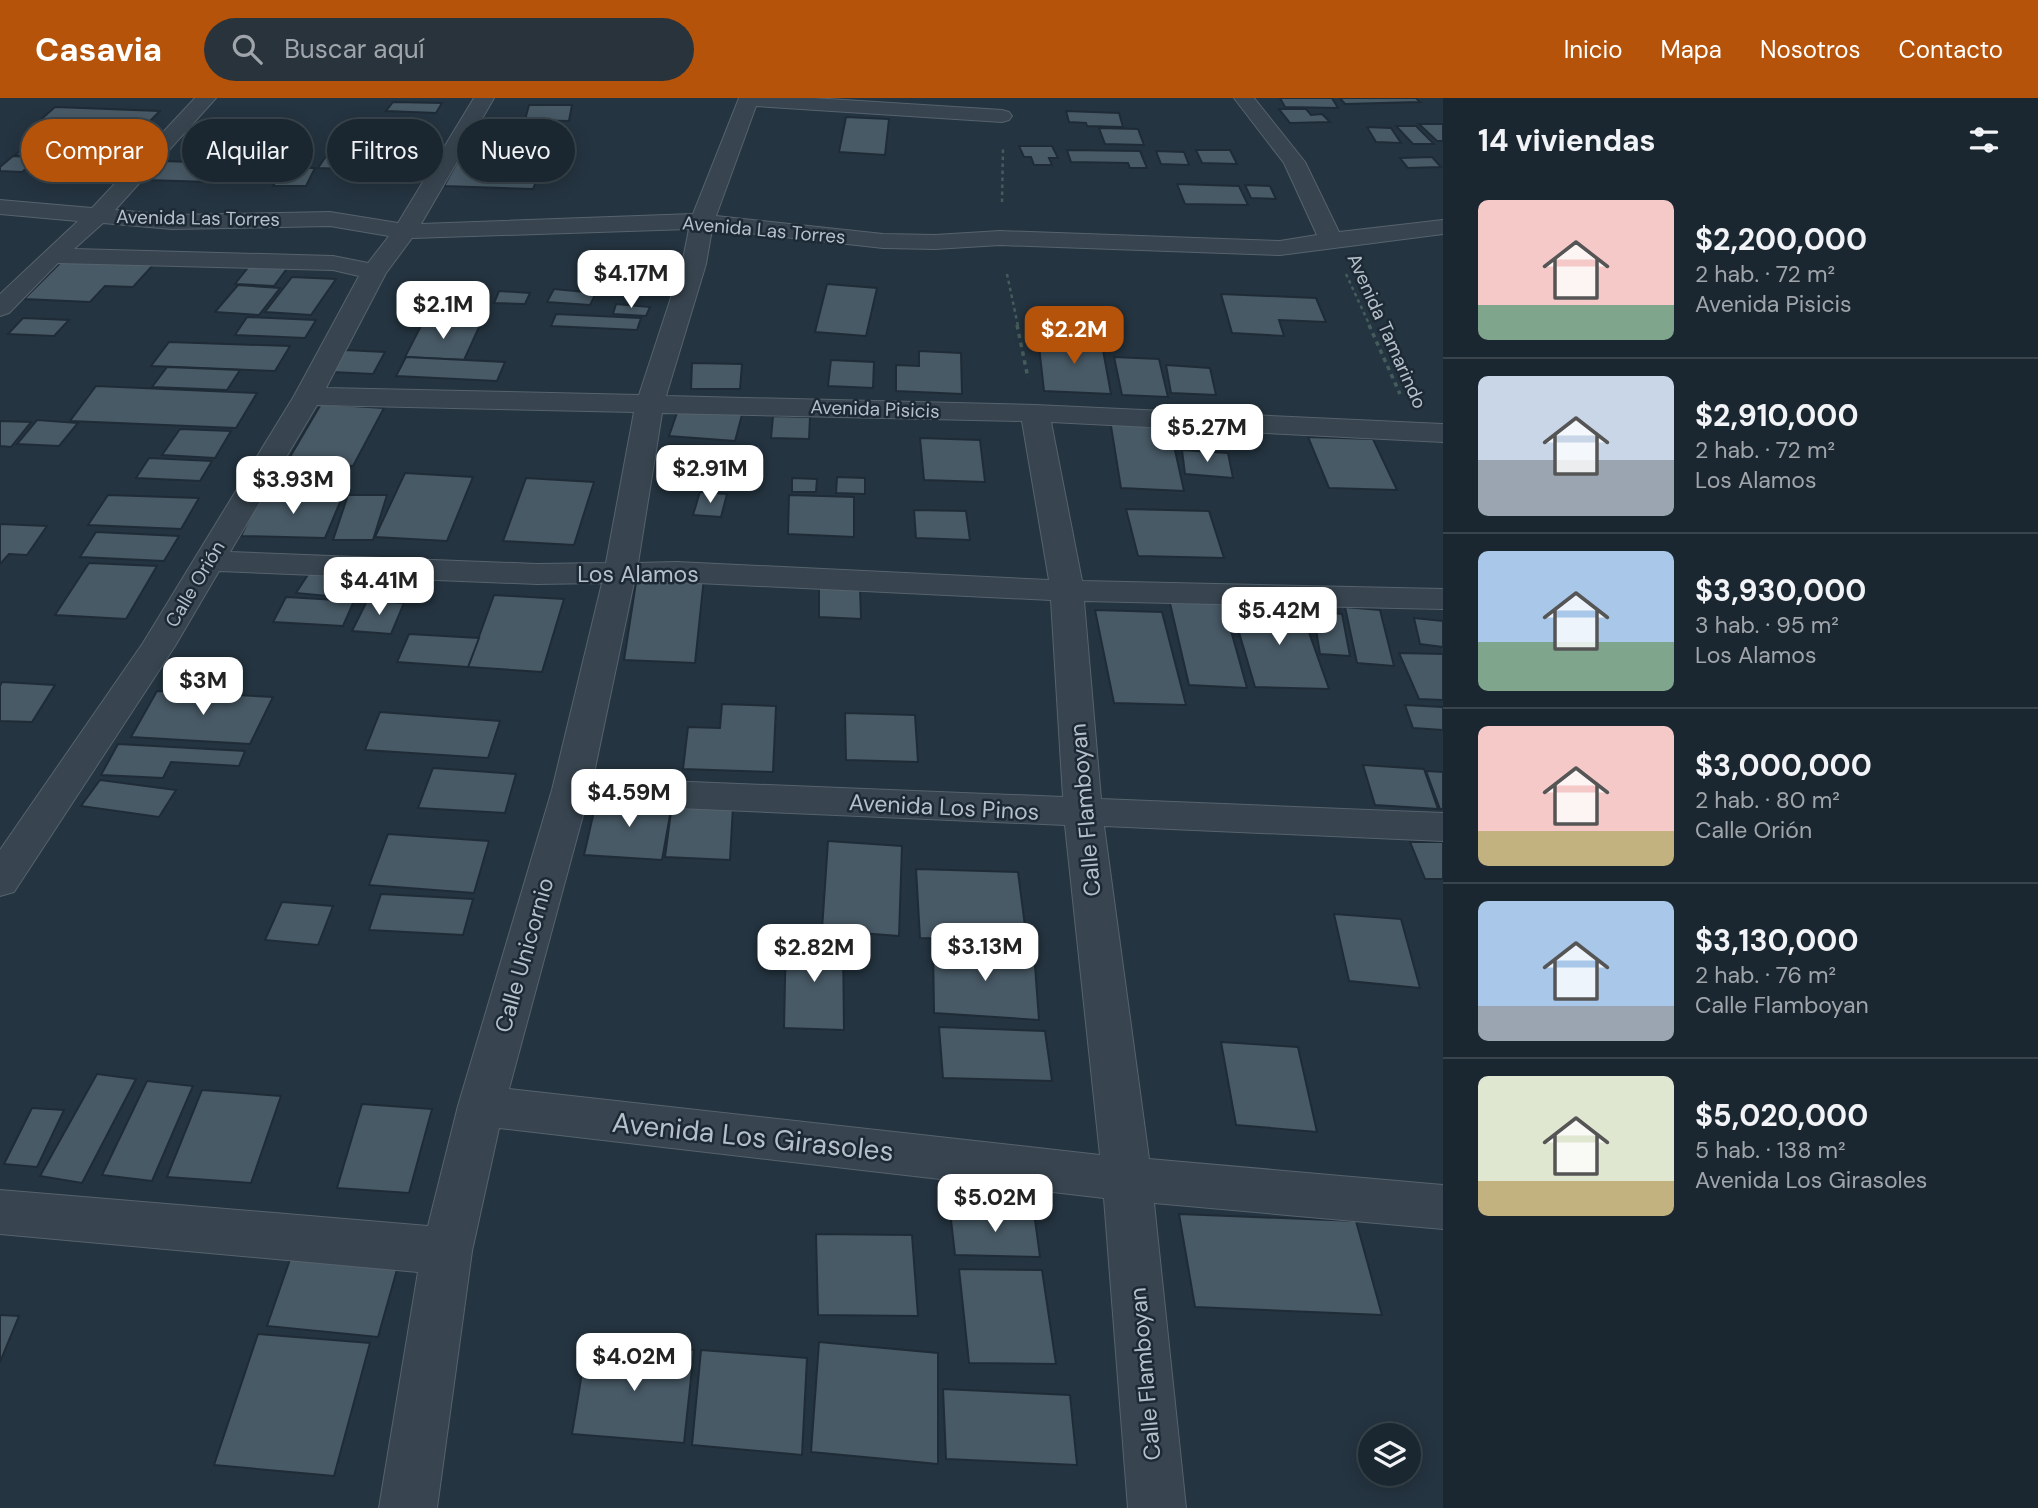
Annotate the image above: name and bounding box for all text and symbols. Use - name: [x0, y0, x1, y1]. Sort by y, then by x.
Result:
- search box: [204, 18, 694, 81]
- text: Casavia: [35, 28, 162, 71]
- icon: search: [228, 30, 266, 68]
- text: Buscar aquí: [284, 32, 424, 66]
- text: Inicio: [1564, 34, 1623, 65]
- text: Mapa: [1661, 34, 1722, 65]
- text: Nosotros: [1760, 34, 1861, 65]
- text: Contacto: [1899, 34, 2003, 65]
- chip: Comprar: [21, 119, 168, 182]
- chip: Alquilar: [182, 119, 313, 182]
- chip: Filtros: [327, 119, 443, 182]
- chip: Nuevo: [457, 119, 575, 182]
- text: 14 viviendas: [1478, 121, 1656, 160]
- icon: filters: [1965, 121, 2003, 159]
- street label: Avenida Las Torres: [116, 204, 280, 232]
- street label: Avenida Las Torres: [681, 210, 847, 250]
- text: $2,200,000: [1695, 220, 1867, 259]
- icon: home: [1534, 228, 1618, 312]
- pin: $4.17M: [574, 250, 688, 310]
- street label: Avenida Tamarindo: [1342, 250, 1432, 412]
- text: $4.17M: [594, 258, 668, 288]
- text: 2 hab. · 72 m²: [1695, 259, 1835, 289]
- pin: $2.1M: [394, 282, 492, 341]
- text: $2.1M: [413, 289, 473, 319]
- text: Avenida Pisicis: [1695, 289, 1852, 319]
- pin: $2.2M: [1025, 306, 1123, 366]
- text: $2.2M: [1041, 314, 1107, 344]
- street label: Avenida Pisicis: [810, 394, 940, 424]
- text: $2,910,000: [1695, 396, 1859, 435]
- pin: $5.27M: [1150, 404, 1264, 464]
- icon: home: [1534, 404, 1618, 488]
- text: $5.27M: [1167, 412, 1247, 442]
- text: 2 hab. · 72 m²: [1695, 435, 1835, 465]
- pin: $2.91M: [653, 446, 767, 505]
- text: $2.91M: [672, 453, 748, 483]
- pin: $3.93M: [236, 456, 350, 516]
- text: $3.93M: [252, 464, 334, 494]
- text: Los Alamos: [1695, 465, 1817, 495]
- street label: Calle Orión: [159, 536, 231, 632]
- pin: $4.41M: [322, 558, 436, 617]
- street label: Los Alamos: [577, 559, 699, 589]
- text: $4.41M: [340, 565, 418, 595]
- text: $3,930,000: [1695, 571, 1866, 610]
- icon: home: [1534, 579, 1618, 663]
- pin: $5.42M: [1222, 588, 1336, 647]
- text: $5.42M: [1238, 595, 1320, 625]
- text: 3 hab. · 95 m²: [1695, 610, 1839, 640]
- text: Los Alamos: [1695, 640, 1817, 670]
- pin: $3M: [169, 658, 237, 717]
- text: $3M: [179, 665, 227, 695]
- street label: Calle Flamboyan: [1062, 722, 1108, 898]
- text: $3,000,000: [1695, 746, 1872, 785]
- icon: home: [1534, 754, 1618, 838]
- pin: $4.59M: [572, 770, 686, 829]
- text: $4.59M: [587, 777, 671, 807]
- text: 2 hab. · 80 m²: [1695, 785, 1840, 815]
- street label: Avenida Los Pinos: [848, 787, 1040, 827]
- text: Calle Orión: [1695, 815, 1812, 845]
- street label: Calle Unicornio: [488, 874, 560, 1036]
- text: $3,130,000: [1695, 921, 1859, 960]
- pin: $2.82M: [757, 924, 871, 984]
- pin: $3.13M: [928, 924, 1042, 983]
- icon: home: [1534, 929, 1618, 1013]
- text: $3.13M: [947, 931, 1023, 961]
- text: $2.82M: [773, 932, 855, 962]
- text: 2 hab. · 76 m²: [1695, 960, 1836, 990]
- text: Calle Flamboyan: [1695, 990, 1869, 1020]
- text: $5,020,000: [1695, 1096, 1868, 1135]
- street label: Avenida Los Girasoles: [610, 1104, 896, 1170]
- icon: home: [1534, 1104, 1618, 1188]
- text: 5 hab. · 138 m²: [1695, 1135, 1846, 1165]
- text: Avenida Los Girasoles: [1695, 1165, 1927, 1195]
- pin: $5.02M: [938, 1174, 1052, 1234]
- text: $5.02M: [954, 1182, 1036, 1212]
- street label: Calle Flamboyan: [1122, 1286, 1168, 1462]
- pin: $4.02M: [577, 1334, 691, 1393]
- text: $4.02M: [592, 1341, 676, 1371]
- map controls: [1358, 1423, 1421, 1486]
- button: layers: [1358, 1423, 1421, 1486]

